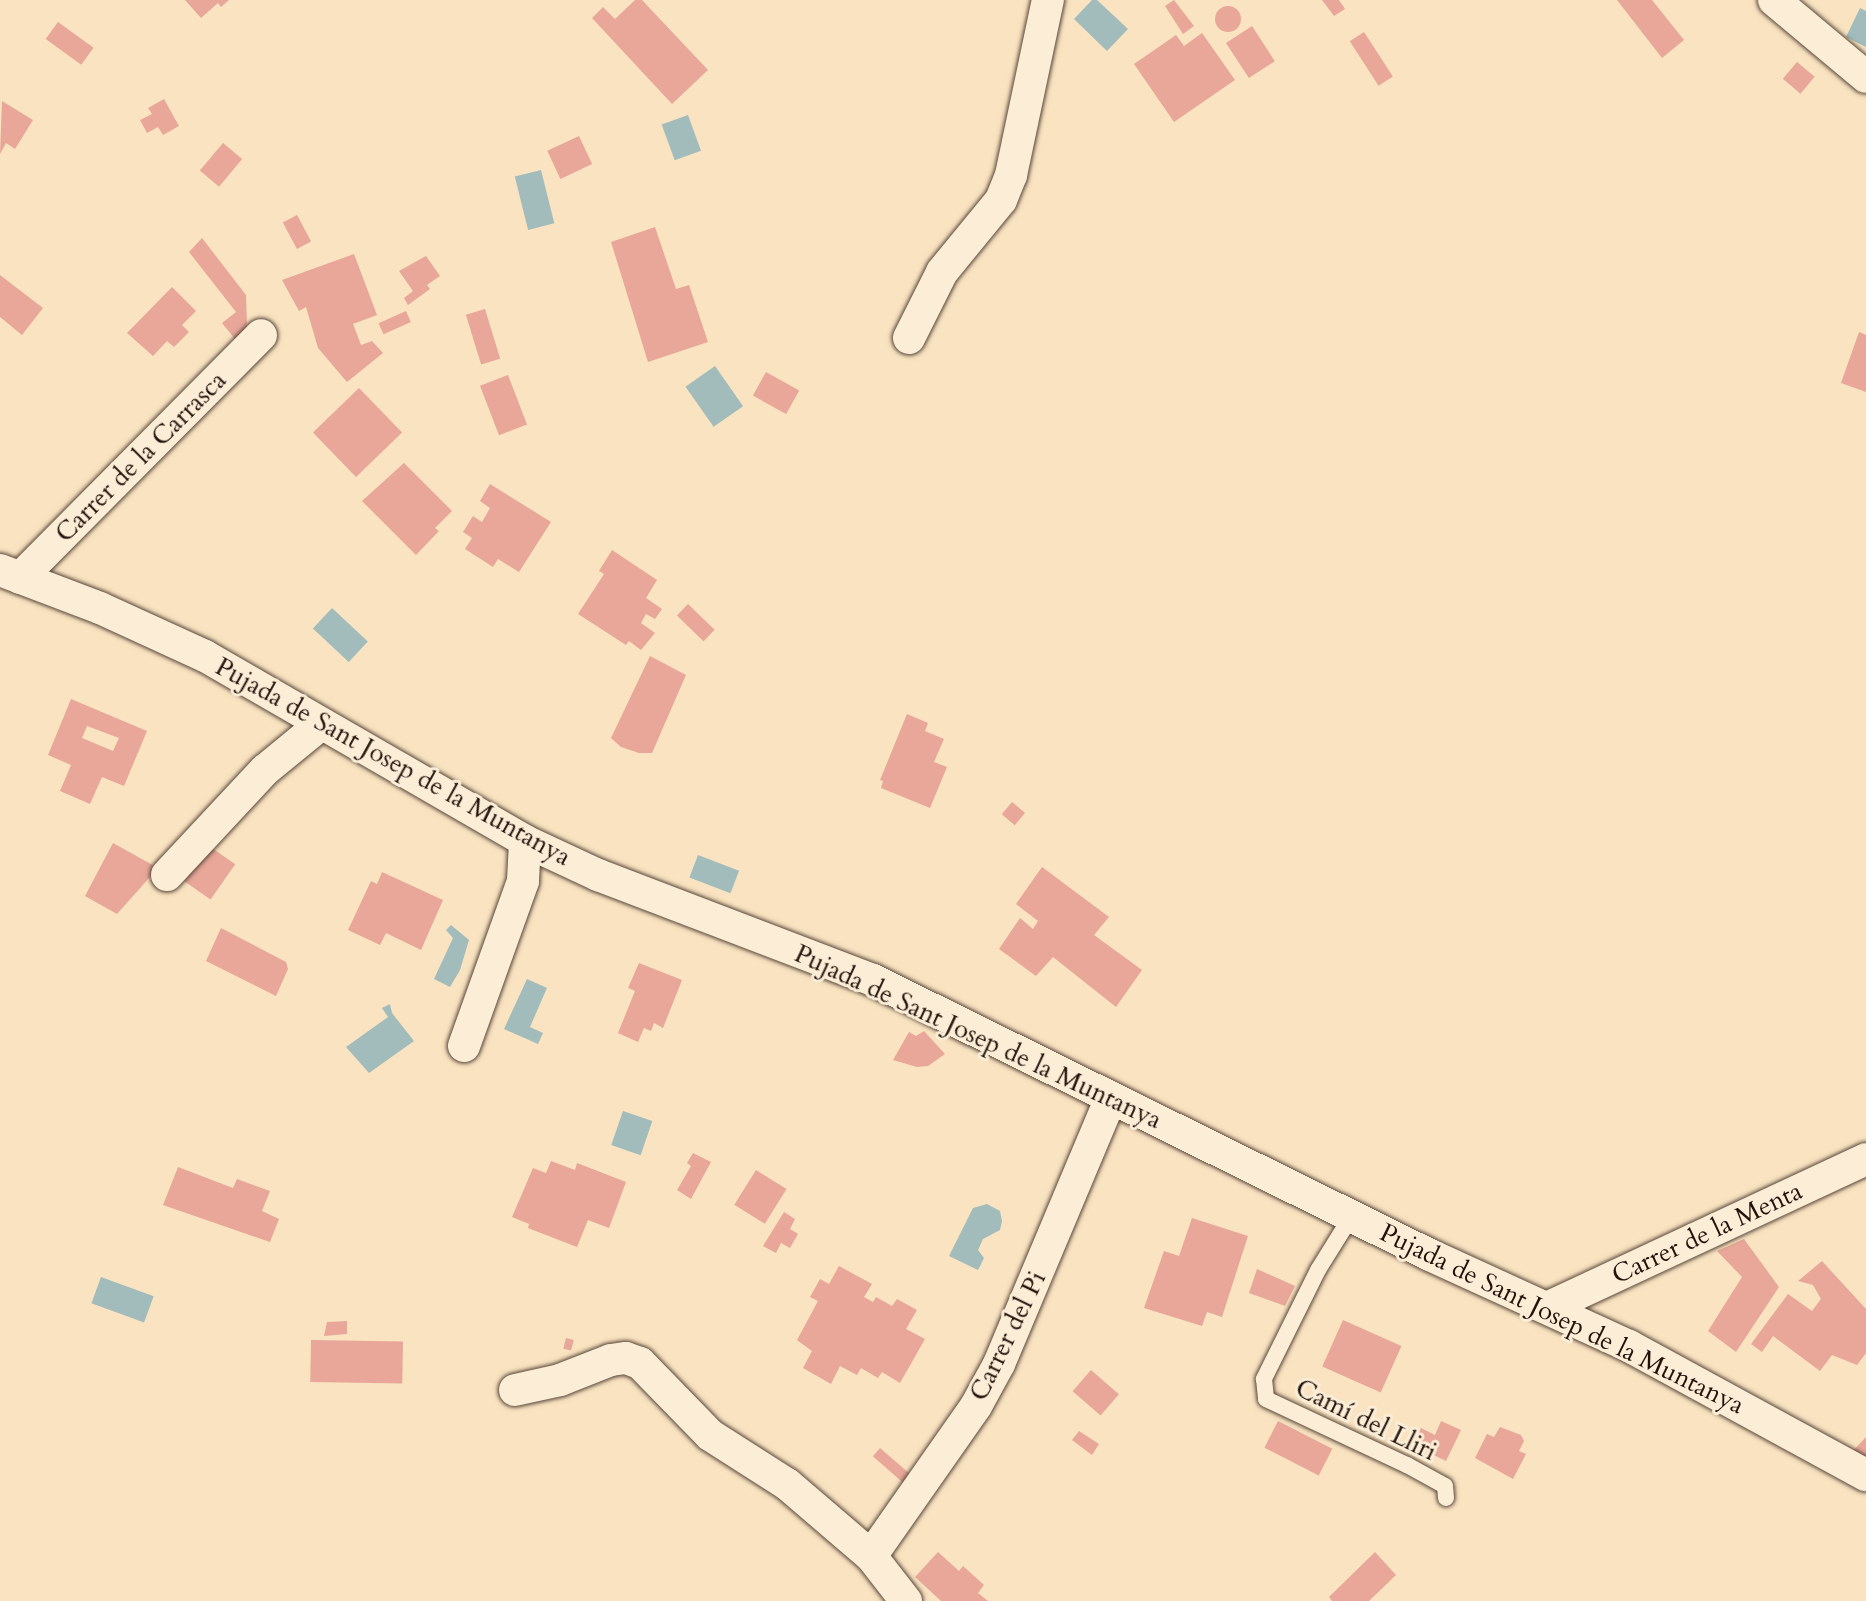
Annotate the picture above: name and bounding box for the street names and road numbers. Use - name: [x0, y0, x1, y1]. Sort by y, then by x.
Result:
- street label: Carrer de la Carrasca: [49, 365, 233, 549]
- street label: Pujada de Sant Josep de la Muntanya: [210, 651, 576, 873]
- street label: Pujada de Sant Josep de la Muntanya: [789, 938, 1167, 1136]
- street label: Carrer de la Menta: [1607, 1175, 1807, 1291]
- street label: Pujada de Sant Josep de la Muntanya: [1375, 1217, 1749, 1421]
- street label: Carrer del Pi: [963, 1266, 1053, 1406]
- street label: Camí del Lliri: [1290, 1372, 1442, 1468]

